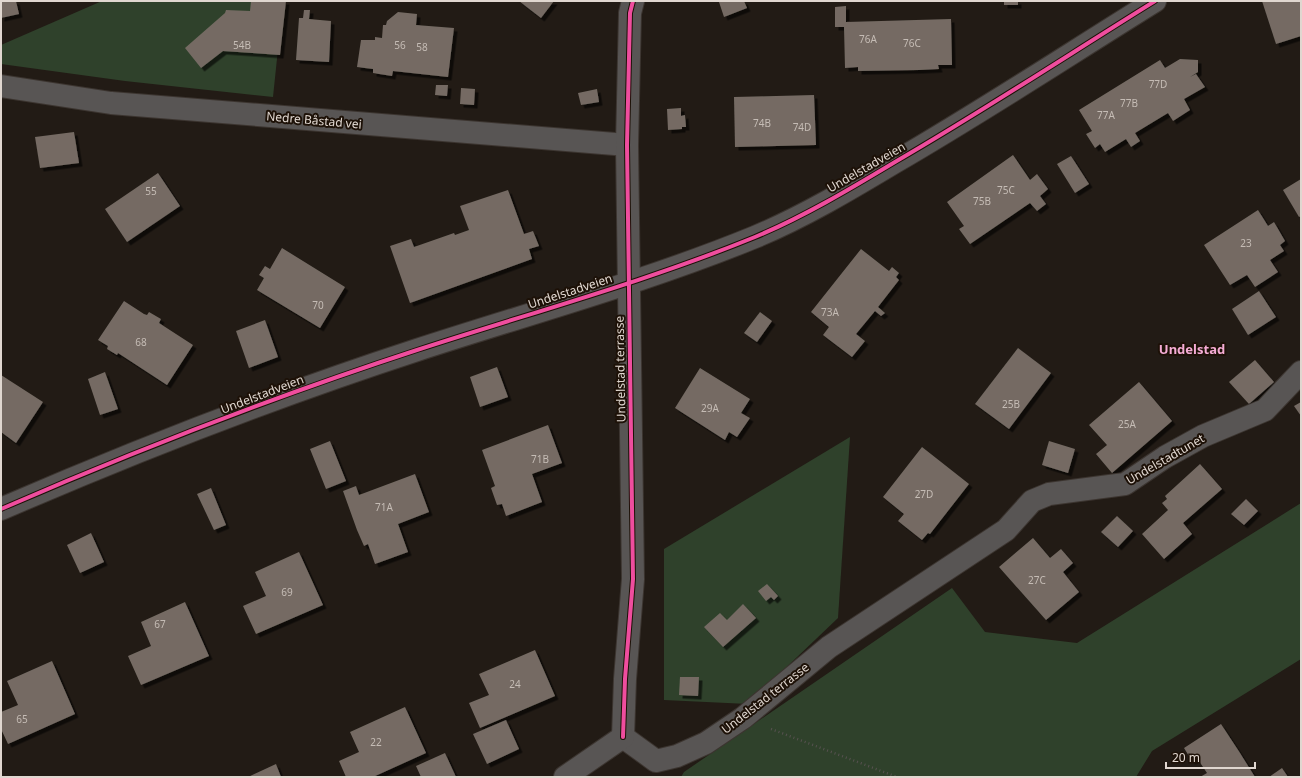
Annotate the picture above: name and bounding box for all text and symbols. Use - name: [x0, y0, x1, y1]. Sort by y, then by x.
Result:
- house number: 76A: [859, 32, 878, 46]
- house number: 76C: [903, 36, 922, 50]
- house number: 54B: [233, 38, 251, 52]
- house number: 56: [394, 38, 406, 52]
- house number: 58: [416, 40, 428, 54]
- house number: 77D: [1149, 77, 1167, 91]
- house number: 77B: [1120, 96, 1138, 110]
- street label: Nedre Båstad vei: [266, 107, 362, 133]
- house number: 77A: [1097, 108, 1116, 122]
- house number: 74B: [753, 116, 771, 130]
- house number: 74D: [793, 120, 811, 134]
- street label: Undelstadveien: [824, 138, 908, 196]
- house number: 75C: [997, 183, 1016, 197]
- house number: 55: [145, 184, 157, 198]
- house number: 75B: [973, 194, 991, 208]
- house number: 23: [1240, 236, 1252, 250]
- street label: Undelstadveien: [526, 269, 614, 313]
- house number: 70: [312, 298, 324, 312]
- house number: 73A: [821, 305, 840, 319]
- street label: Undelstad terrasse: [611, 315, 629, 422]
- house number: 68: [135, 335, 147, 349]
- district label: Undelstad: [1159, 340, 1225, 358]
- street label: Undelstadveien: [218, 370, 306, 418]
- house number: 25B: [1002, 397, 1020, 411]
- house number: 29A: [701, 401, 720, 415]
- house number: 25A: [1118, 417, 1137, 431]
- street label: Undelstadtunet: [1123, 429, 1208, 488]
- house number: 71B: [531, 452, 549, 466]
- house number: 27D: [915, 487, 933, 501]
- house number: 71A: [375, 500, 394, 514]
- house number: 27C: [1028, 573, 1047, 587]
- house number: 69: [281, 585, 293, 599]
- house number: 67: [154, 617, 166, 631]
- street label: Undelstad terrasse: [718, 658, 812, 737]
- house number: 24: [509, 677, 521, 691]
- house number: 65: [16, 712, 28, 726]
- house number: 22: [370, 735, 382, 749]
- scale bar: [1166, 744, 1255, 770]
- text: 20 m: [1172, 749, 1200, 766]

